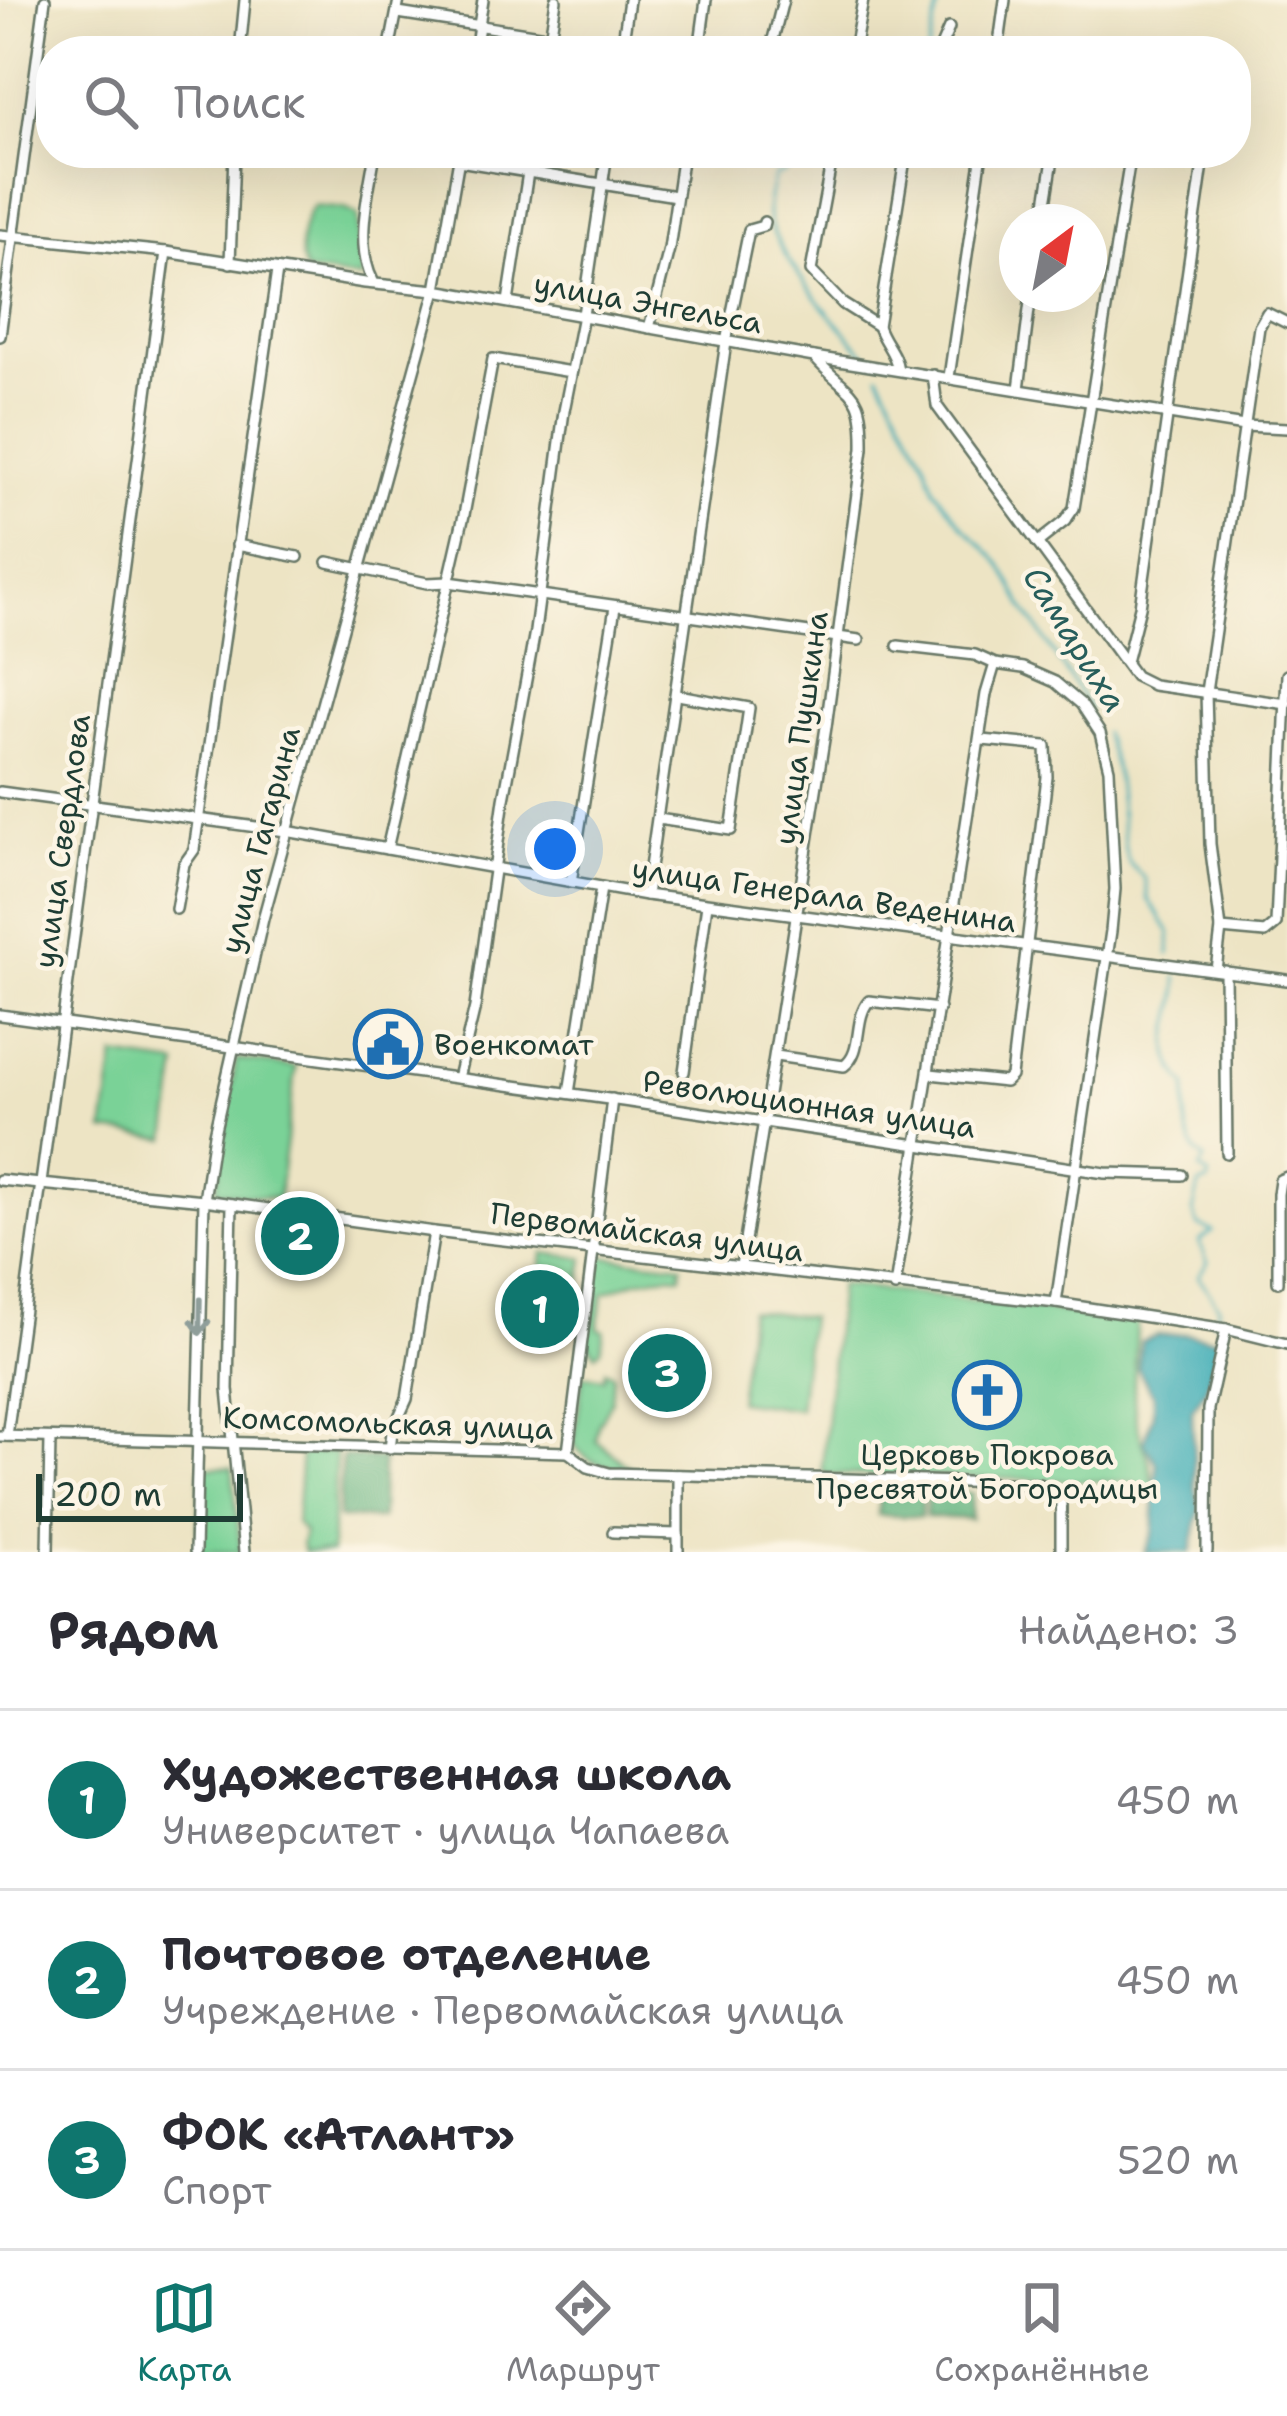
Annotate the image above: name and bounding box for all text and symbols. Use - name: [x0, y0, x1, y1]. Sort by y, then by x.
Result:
- search box: [36, 36, 1251, 168]
- icon: search: [78, 69, 144, 135]
- text: Поиск: [174, 72, 305, 132]
- north arrow: [999, 204, 1107, 312]
- street label: улица Энгельса: [531, 263, 766, 343]
- water label: Самариха: [1012, 557, 1138, 721]
- street label: улица Пушкина: [764, 608, 838, 847]
- street label: улица Свердлова: [24, 711, 100, 971]
- street label: улица Гагарина: [210, 722, 310, 958]
- your location: [525, 819, 585, 879]
- street label: улица Генерала Веденина: [629, 848, 1019, 942]
- public building icon: Военкомат: [353, 1009, 423, 1079]
- place label: Военкомат: [434, 1024, 594, 1065]
- street label: Революционная улица: [640, 1060, 978, 1148]
- pin: 2: [261, 1191, 339, 1281]
- street label: Первомайская улица: [488, 1192, 806, 1272]
- pin: 1: [501, 1264, 579, 1354]
- one-way arrow: [189, 1297, 212, 1336]
- pin: 3: [628, 1328, 706, 1418]
- church icon: Церковь Покрова Пресвятой Богородицы: [952, 1360, 1022, 1430]
- street label: Комсомольская улица: [222, 1397, 554, 1449]
- place label: Церковь Покрова Пресвятой Богородицы: [816, 1434, 1158, 1509]
- scale bar: [36, 1468, 243, 1521]
- text: 200 m: [54, 1472, 162, 1517]
- text: Рядом: [48, 1596, 219, 1664]
- text: Найдено: 3: [1018, 1604, 1239, 1656]
- text: Художественная школа: [162, 1744, 731, 1804]
- text: 1: [78, 1774, 96, 1826]
- text: 450 m: [1115, 1774, 1239, 1826]
- text: Университет · улица Чапаева: [162, 1804, 729, 1856]
- text: Почтовое отделение: [162, 1924, 651, 1984]
- text: 2: [73, 1954, 101, 2006]
- text: 450 m: [1115, 1954, 1239, 2006]
- text: Учреждение · Первомайская улица: [162, 1984, 843, 2036]
- text: ФОК «Атлант»: [162, 2104, 515, 2164]
- text: 3: [73, 2134, 101, 2186]
- text: 520 m: [1117, 2134, 1239, 2186]
- text: Спорт: [162, 2164, 271, 2216]
- tab: Карта: [137, 2275, 232, 2392]
- tab: Маршрут: [506, 2275, 660, 2392]
- tab: Сохранённые: [934, 2275, 1150, 2392]

